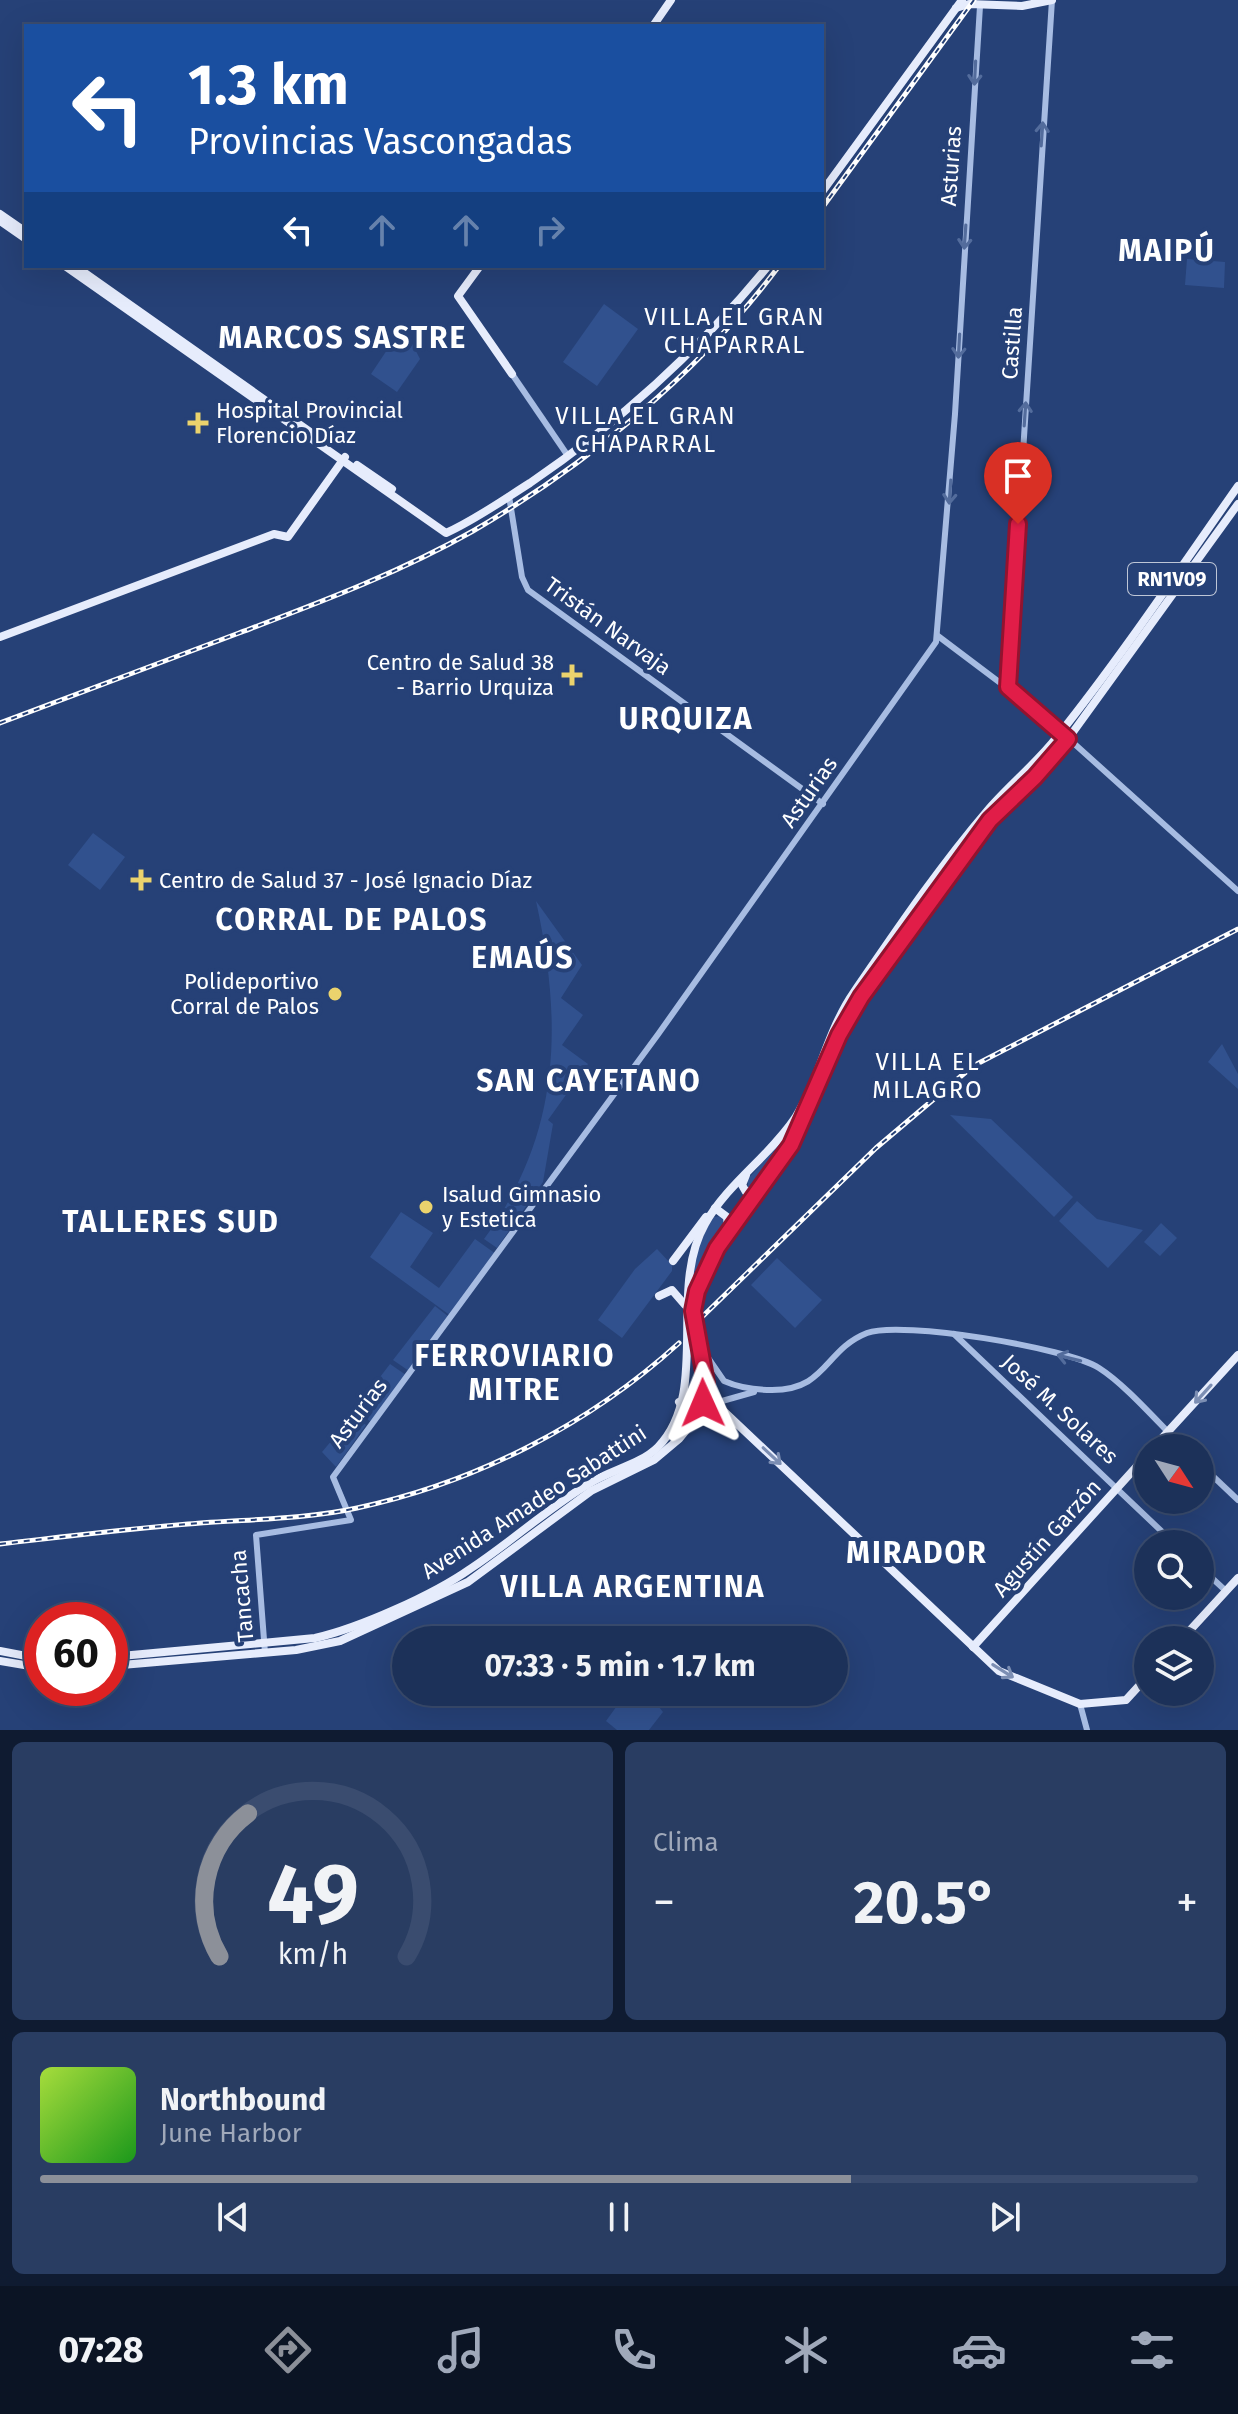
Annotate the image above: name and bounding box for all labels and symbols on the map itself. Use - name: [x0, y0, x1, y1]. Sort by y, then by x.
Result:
- one-way arrow: [967, 59, 982, 86]
- one-way arrow: [1035, 121, 1050, 148]
- street label: Asturias: [935, 125, 967, 207]
- one-way arrow: [957, 223, 972, 250]
- district label: MAIPÚ: [1118, 230, 1216, 269]
- district label: VILLA EL GRAN CHAPARRAL: [644, 303, 826, 359]
- street label: Castilla: [996, 306, 1028, 380]
- district label: MARCOS SASTRE: [219, 320, 467, 356]
- one-way arrow: [951, 332, 966, 359]
- place label: Hospital Provincial Florencio Díaz: [216, 397, 403, 449]
- one-way arrow: [1018, 401, 1033, 428]
- district label: VILLA EL GRAN CHAPARRAL: [555, 402, 737, 458]
- marker: Hospital Provincial Florencio Díaz: [187, 412, 209, 434]
- pin: [984, 442, 1052, 524]
- one-way arrow: [942, 478, 957, 505]
- road number: RN1V09: [1128, 563, 1216, 595]
- street label: Tristán Narvaja: [539, 571, 677, 681]
- place label: Centro de Salud 38 - Barrio Urquiza: [367, 649, 554, 701]
- marker: Centro de Salud 38 - Barrio Urquiza: [561, 664, 583, 686]
- district label: URQUIZA: [619, 701, 753, 737]
- street label: Asturias: [775, 751, 843, 833]
- place label: Centro de Salud 37 - José Ignacio Díaz: [159, 867, 532, 894]
- marker: Centro de Salud 37 - José Ignacio Díaz: [130, 869, 152, 891]
- district label: CORRAL DE PALOS: [216, 902, 488, 938]
- district label: EMAÚS: [471, 937, 575, 976]
- place label: Polideportivo Corral de Palos: [170, 968, 319, 1020]
- marker: Polideportivo Corral de Palos: [326, 985, 344, 1003]
- district label: VILLA EL MILAGRO: [872, 1048, 984, 1104]
- district label: SAN CAYETANO: [476, 1063, 702, 1099]
- place label: Isalud Gimnasio y Estetica: [442, 1181, 601, 1233]
- marker: Isalud Gimnasio y Estetica: [417, 1198, 435, 1216]
- district label: TALLERES SUD: [62, 1204, 280, 1240]
- district label: FERROVIARIO MITRE: [414, 1338, 616, 1408]
- street label: José M. Solares: [996, 1348, 1124, 1470]
- one-way arrow: [1056, 1350, 1082, 1365]
- position arrow: [661, 1361, 745, 1445]
- street label: Asturias: [323, 1373, 393, 1453]
- one-way arrow: [1194, 1383, 1212, 1403]
- street label: Avenida Amadeo Sabattini: [417, 1419, 651, 1585]
- north arrow: [1134, 1434, 1214, 1514]
- one-way arrow: [762, 1446, 782, 1464]
- street label: Agustín Garzón: [987, 1474, 1107, 1602]
- district label: MIRADOR: [846, 1535, 988, 1571]
- street label: Tancacha: [225, 1549, 259, 1643]
- district label: VILLA ARGENTINA: [500, 1569, 765, 1605]
- speed limit sign: 60: [24, 1602, 128, 1706]
- one-way arrow: [991, 1663, 1014, 1679]

